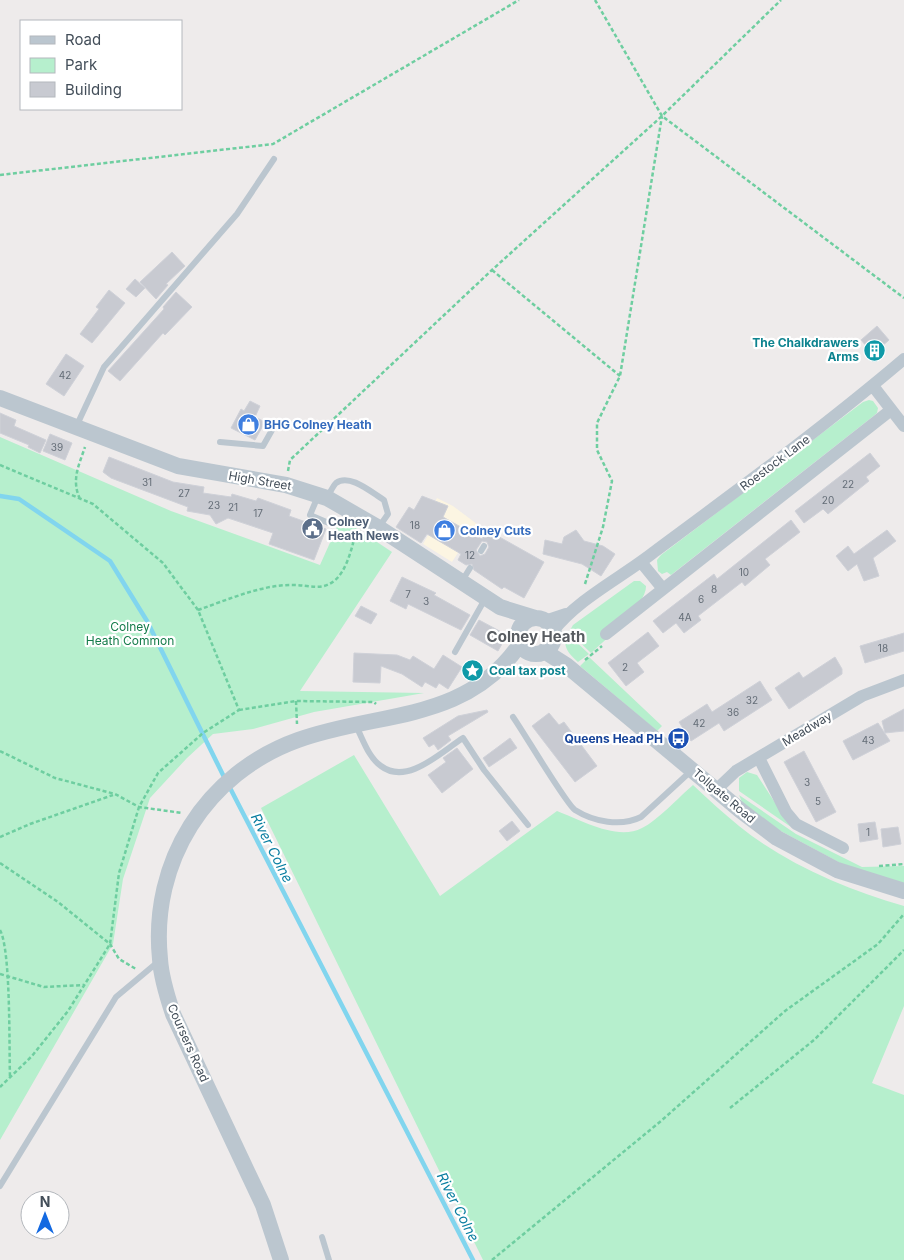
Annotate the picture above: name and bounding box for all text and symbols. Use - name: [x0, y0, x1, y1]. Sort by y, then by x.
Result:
- legend: [20, 20, 182, 110]
- text: Road: [65, 30, 101, 49]
- text: Park: [65, 55, 98, 74]
- text: Building: [65, 80, 122, 99]
- place label: The Chalkdrawers Arms: [752, 335, 859, 364]
- building icon: The Chalkdrawers Arms: [863, 338, 887, 362]
- house number: 42: [59, 369, 71, 381]
- shop icon: BHG Colney Heath: [236, 413, 260, 437]
- place label: BHG Colney Heath: [264, 417, 372, 432]
- street label: Roestock Lane: [737, 431, 813, 494]
- house number: 39: [51, 441, 63, 453]
- street label: High Street: [228, 468, 293, 493]
- house number: 31: [142, 476, 152, 488]
- house number: 22: [842, 478, 854, 490]
- house number: 27: [178, 487, 190, 499]
- house number: 20: [822, 494, 834, 506]
- house number: 23: [208, 499, 220, 511]
- house number: 21: [228, 501, 238, 513]
- house number: 17: [253, 507, 263, 519]
- place label: Colney Heath News: [328, 514, 399, 543]
- public building icon: Colney Heath News: [300, 517, 324, 541]
- house number: 18: [410, 519, 420, 531]
- shop icon: Colney Cuts: [432, 519, 456, 543]
- place label: Colney Cuts: [460, 523, 532, 538]
- house number: 12: [465, 549, 475, 561]
- house number: 10: [739, 566, 749, 578]
- house number: 8: [711, 583, 717, 595]
- house number: 7: [405, 588, 411, 600]
- house number: 6: [698, 593, 704, 605]
- house number: 3: [423, 595, 429, 607]
- house number: 4A: [678, 611, 692, 623]
- park label: Colney Heath Common: [86, 619, 174, 648]
- district label: Colney Heath: [487, 627, 585, 646]
- house number: 18: [878, 642, 888, 654]
- place icon: Coal tax post: [461, 659, 485, 683]
- house number: 2: [622, 661, 628, 673]
- place label: Coal tax post: [489, 663, 566, 678]
- house number: 32: [746, 694, 758, 706]
- house number: 36: [727, 706, 739, 718]
- street label: Meadway: [779, 708, 834, 749]
- house number: 42: [693, 717, 705, 729]
- bus stop icon: Queens Head PH: [667, 727, 691, 751]
- place label: Queens Head PH: [565, 731, 663, 746]
- house number: 43: [862, 734, 874, 746]
- street label: Tollgate Road: [690, 765, 759, 826]
- house number: 3: [804, 776, 810, 788]
- house number: 5: [815, 795, 821, 807]
- water label: River Colne: [248, 810, 297, 885]
- house number: 1: [866, 826, 870, 838]
- street label: Coursers Road: [165, 1001, 212, 1084]
- water label: River Colne: [434, 1169, 483, 1244]
- north arrow: [20, 1190, 70, 1240]
- text: N: [40, 1193, 50, 1210]

